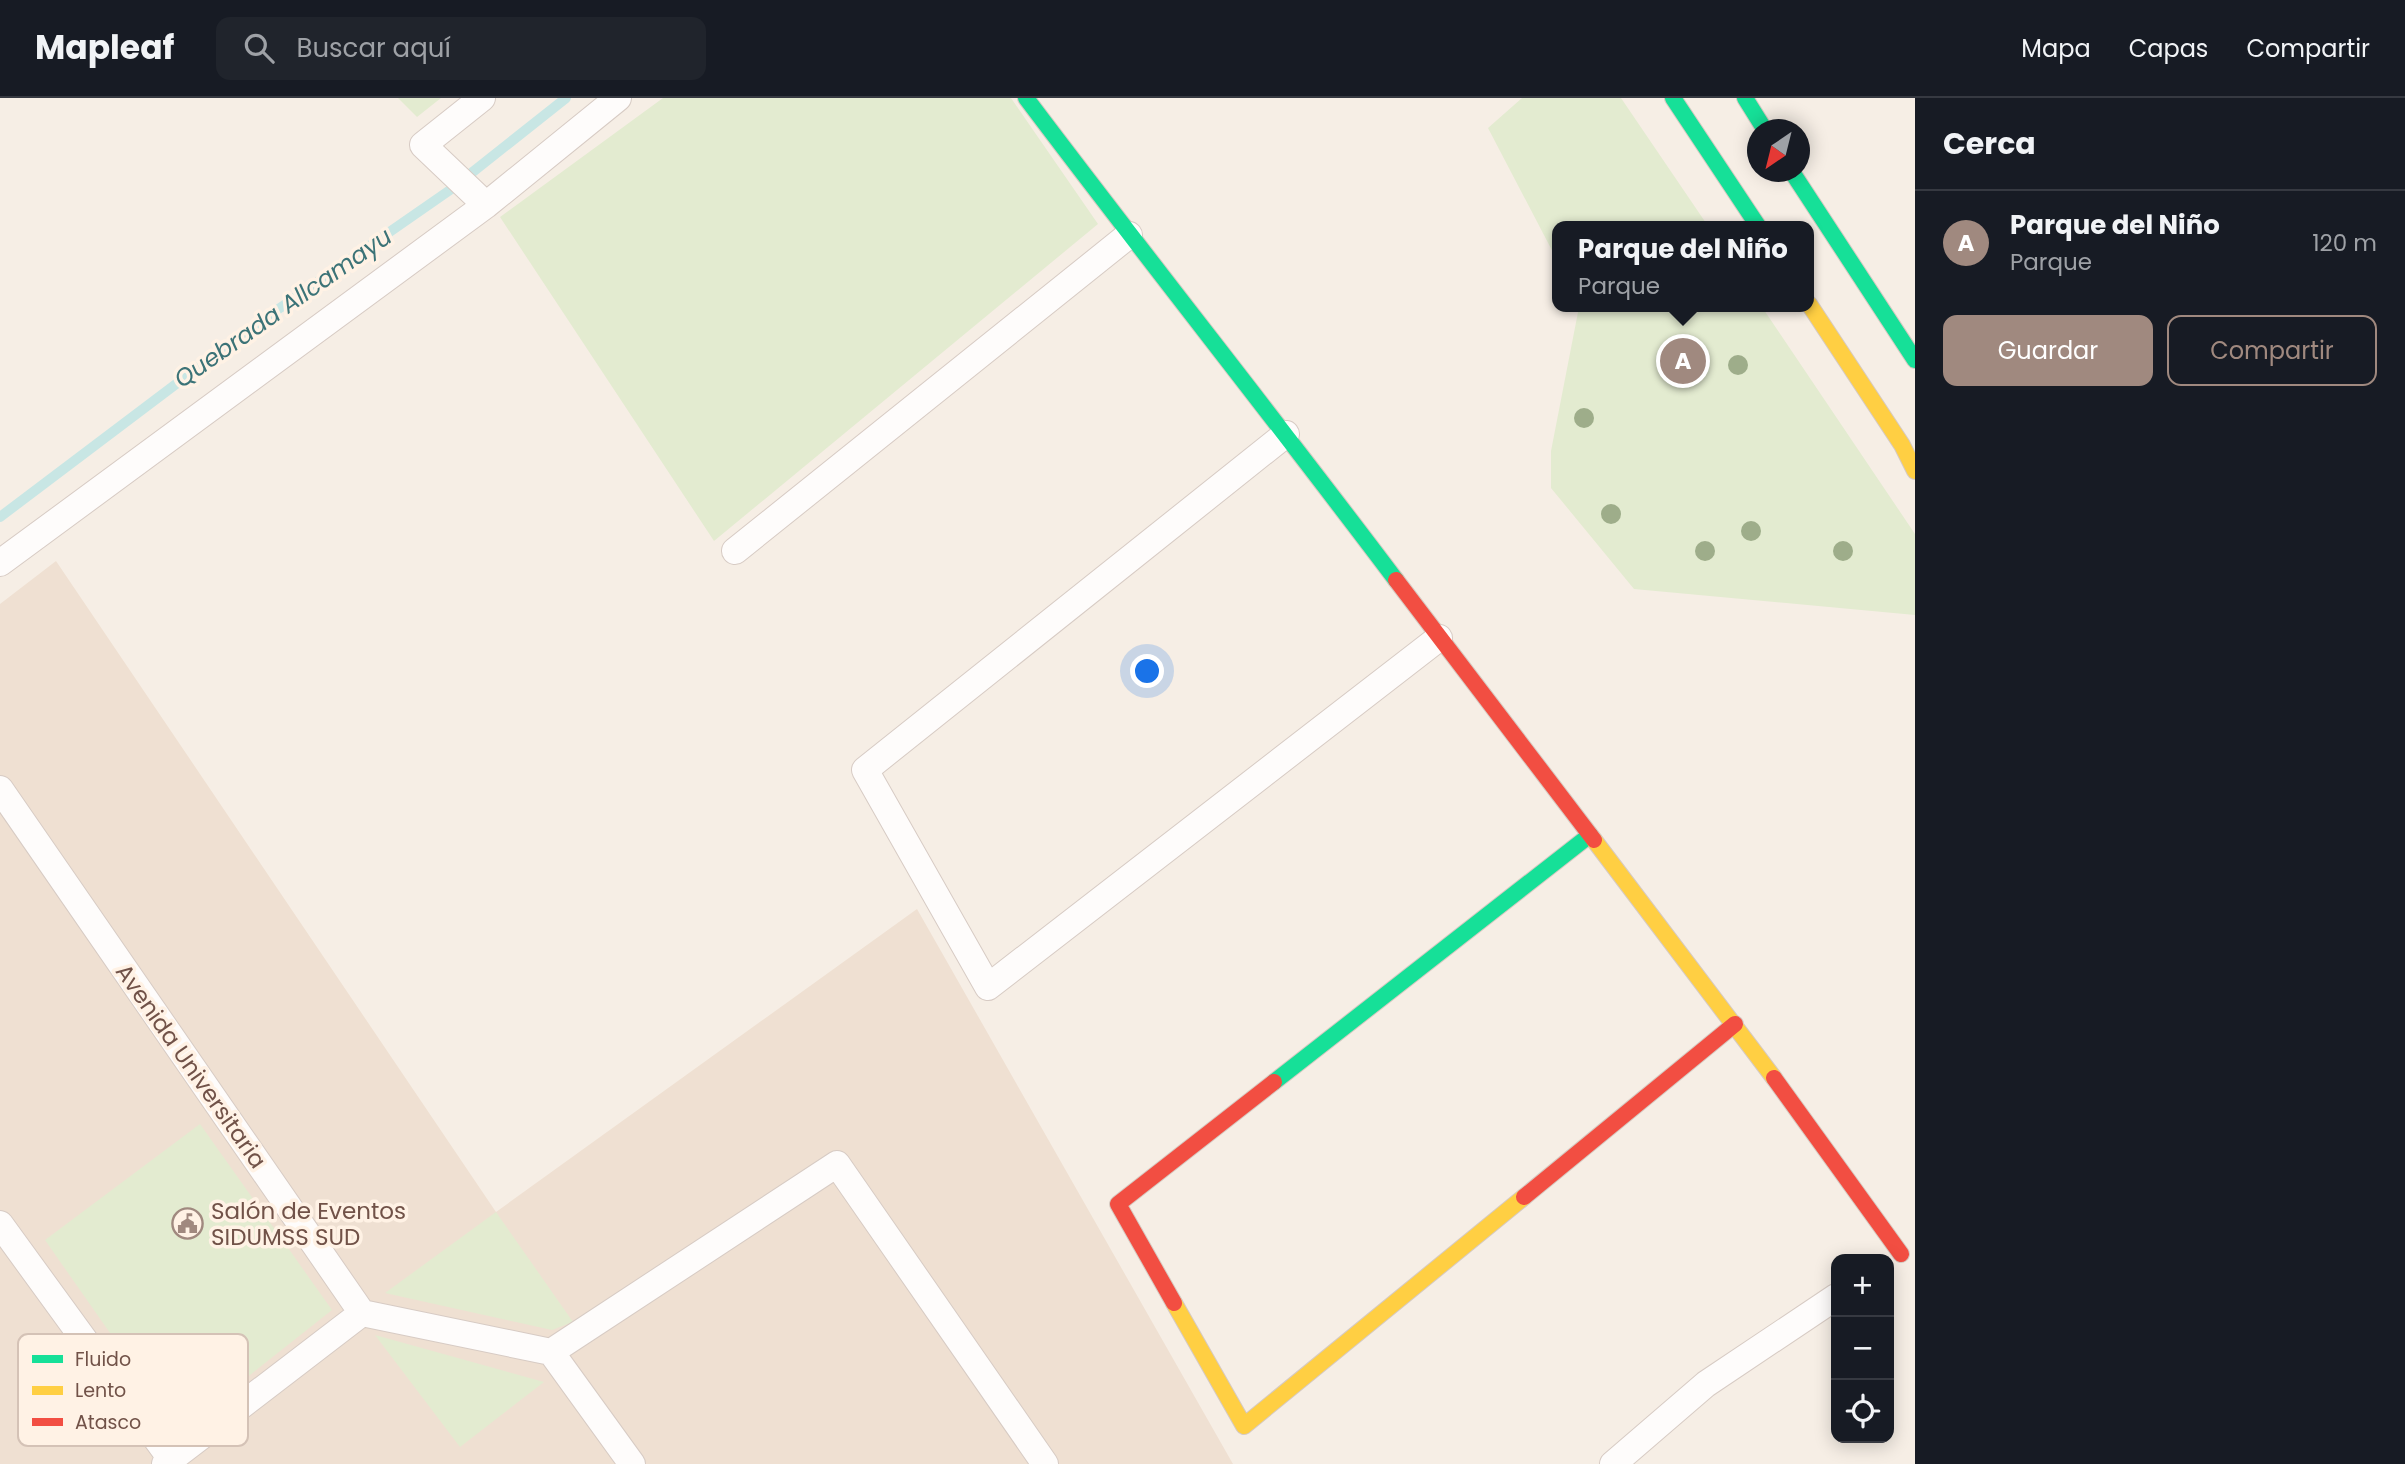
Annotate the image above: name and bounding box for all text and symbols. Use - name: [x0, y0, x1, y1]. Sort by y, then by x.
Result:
- search box: [216, 17, 706, 80]
- text: Mapleaf: [35, 24, 174, 71]
- icon: search: [240, 29, 278, 67]
- text: Buscar aquí: [296, 30, 451, 66]
- text: Mapa: [2021, 32, 2091, 65]
- text: Capas: [2129, 32, 2208, 65]
- text: Compartir: [2246, 32, 2370, 65]
- north arrow: [1747, 119, 1810, 182]
- text: Cerca: [1943, 122, 2036, 165]
- text: Parque del Niño: [2010, 207, 2220, 243]
- water label: Quebrada Allcamayu: [167, 220, 398, 395]
- popup: [1552, 221, 1814, 312]
- text: A: [1958, 227, 1974, 259]
- text: 120 m: [2312, 227, 2377, 259]
- text: Parque del Niño: [1578, 231, 1788, 267]
- text: Parque: [2010, 246, 2092, 278]
- text: Parque: [1578, 270, 1660, 302]
- button: Guardar: [1943, 315, 2153, 386]
- button: Compartir: [2167, 315, 2377, 386]
- pin: A: [1660, 335, 1706, 387]
- your location: [1130, 654, 1164, 688]
- street label: Avenida Universitaria: [108, 957, 274, 1175]
- place label: Salón de Eventos SIDUMSS SUD: [211, 1195, 406, 1253]
- public building icon: Salón de Eventos SIDUMSS SUD: [171, 1207, 205, 1241]
- map controls: [1831, 1254, 1894, 1443]
- button: +: [1831, 1254, 1894, 1317]
- button: −: [1831, 1317, 1894, 1380]
- legend: [18, 1334, 248, 1446]
- text: Fluido: [75, 1346, 131, 1373]
- text: Lento: [75, 1377, 126, 1404]
- button: locate: [1831, 1380, 1894, 1443]
- text: Atasco: [75, 1409, 141, 1436]

